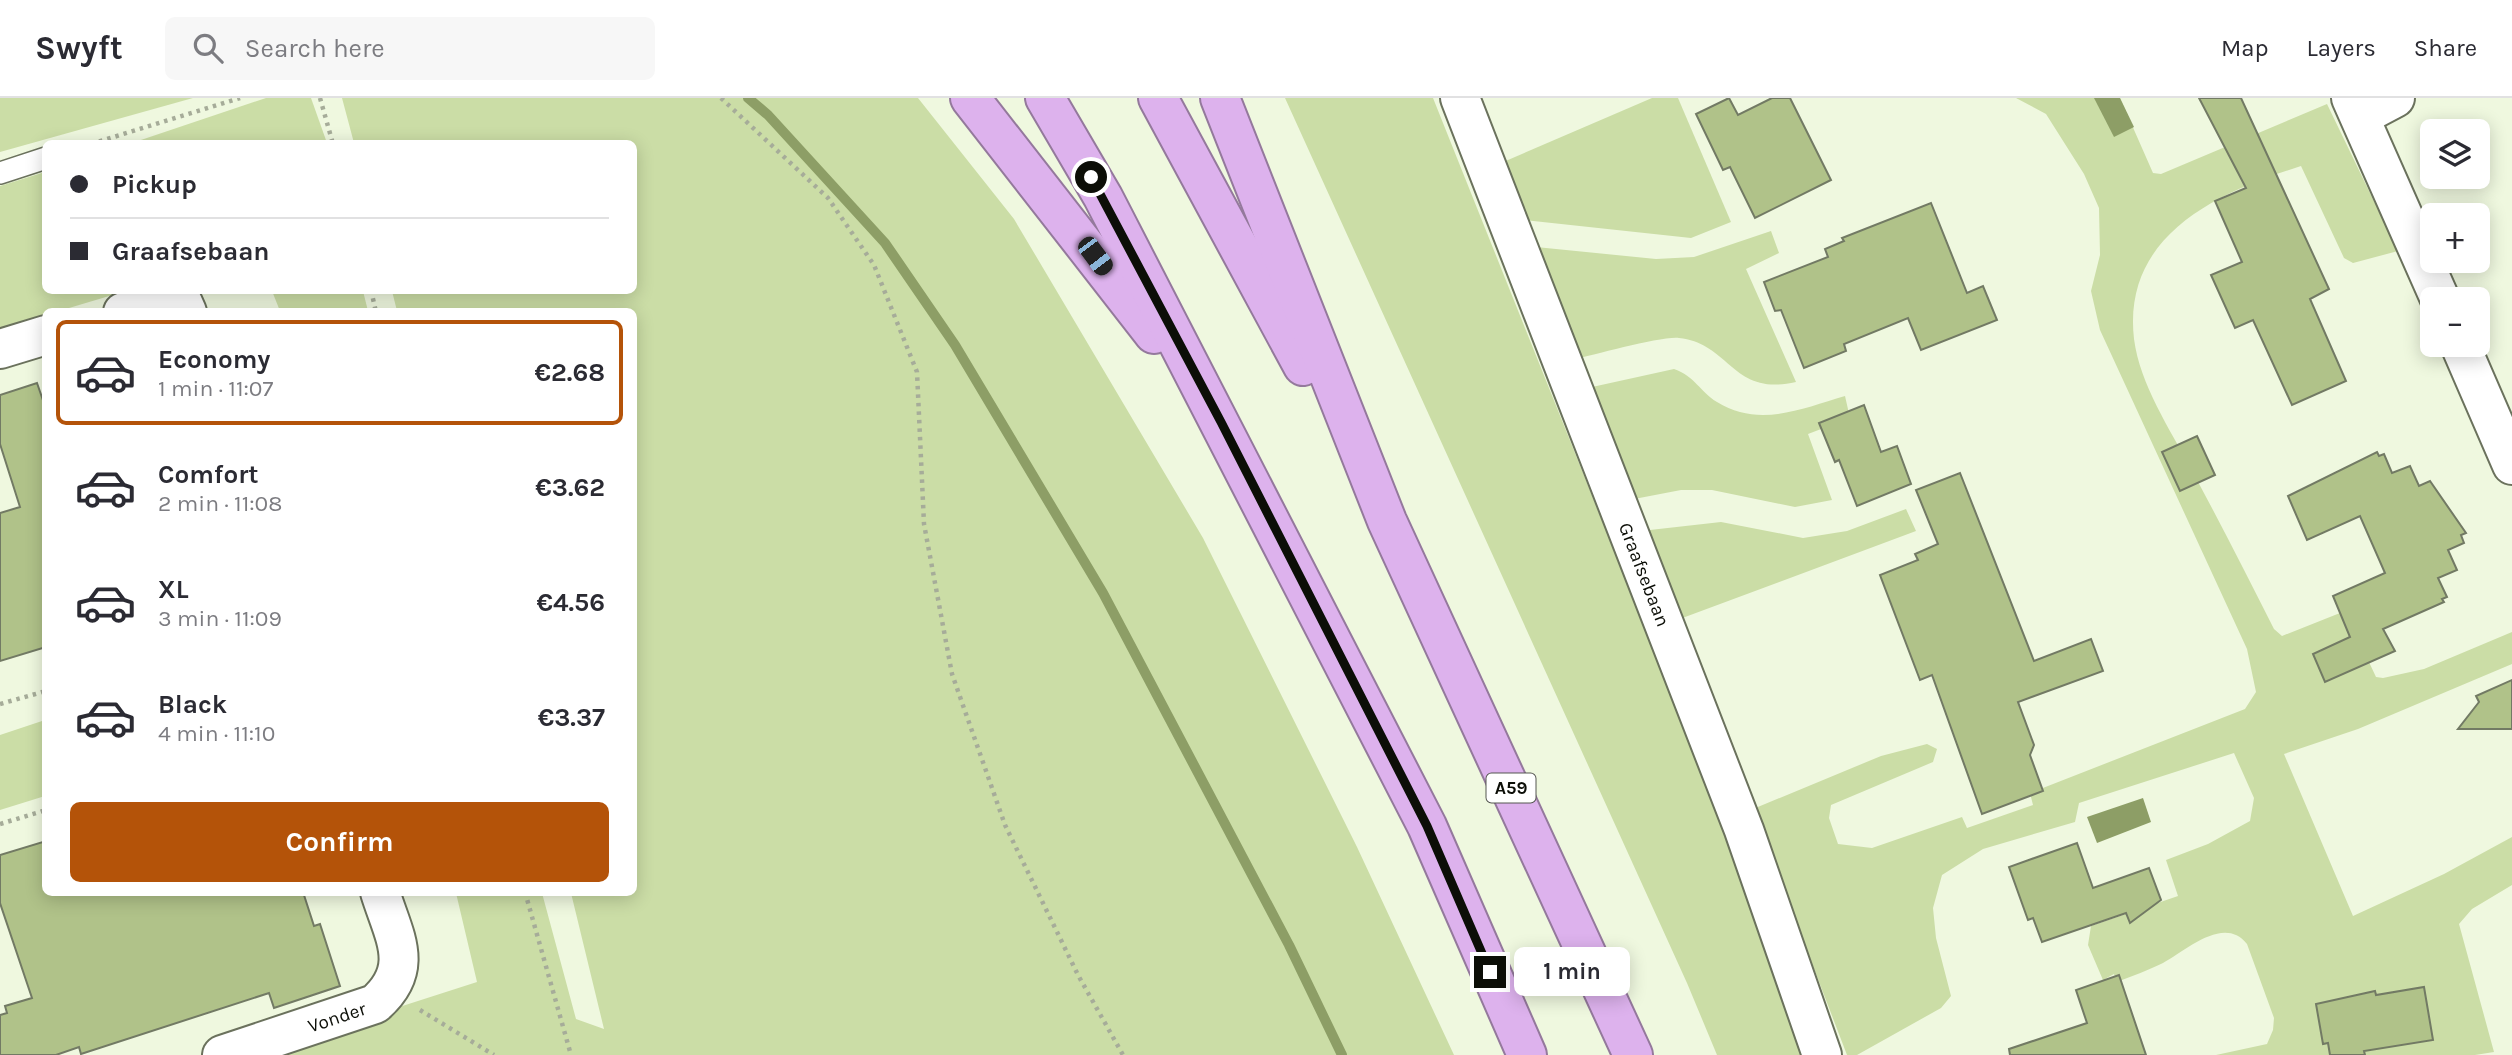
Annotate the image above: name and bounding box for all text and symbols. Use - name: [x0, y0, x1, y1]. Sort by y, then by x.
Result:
- search box: [165, 17, 655, 80]
- text: Swyft: [35, 29, 123, 67]
- icon: search: [189, 29, 227, 67]
- text: Search here: [245, 33, 385, 64]
- text: Map: [2221, 34, 2269, 62]
- text: Layers: [2307, 34, 2376, 62]
- text: Share: [2414, 34, 2477, 62]
- map controls: [2420, 119, 2490, 357]
- button: layers: [2420, 119, 2490, 189]
- route start: [1075, 161, 1107, 193]
- text: Pickup: [112, 169, 197, 200]
- button: +: [2420, 203, 2490, 273]
- car: [1074, 233, 1117, 279]
- text: Graafsebaan: [112, 236, 270, 267]
- button: −: [2420, 287, 2490, 357]
- icon: car: [74, 341, 137, 404]
- text: Economy: [158, 344, 270, 375]
- text: €2.68: [535, 357, 605, 388]
- text: 1 min · 11:07: [158, 375, 273, 402]
- icon: car: [74, 456, 137, 519]
- text: Comfort: [158, 459, 259, 490]
- text: €3.62: [535, 472, 605, 503]
- text: 2 min · 11:08: [158, 490, 282, 517]
- street label: Graafsebaan: [1614, 520, 1674, 630]
- icon: car: [74, 571, 137, 634]
- text: XL: [158, 574, 189, 605]
- text: €4.56: [537, 587, 605, 618]
- text: 3 min · 11:09: [158, 605, 282, 632]
- icon: car: [74, 686, 137, 749]
- text: Black: [158, 689, 227, 720]
- text: €3.37: [538, 702, 605, 733]
- text: 4 min · 11:10: [158, 720, 275, 747]
- road number: A59: [1486, 774, 1536, 802]
- button: Confirm: [70, 802, 609, 882]
- callout: 1 min: [1514, 948, 1630, 996]
- route end: [1474, 956, 1506, 988]
- text: 1 min: [1543, 958, 1601, 985]
- street label: Vonder: [305, 998, 369, 1038]

